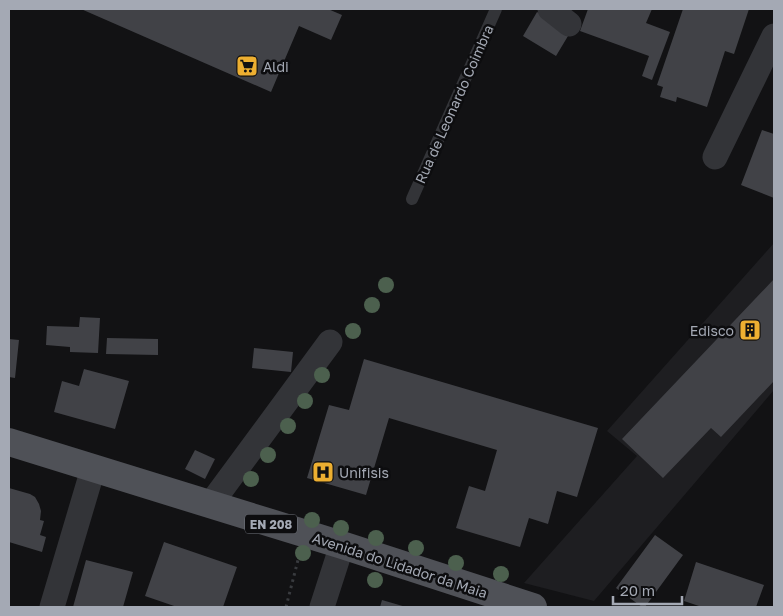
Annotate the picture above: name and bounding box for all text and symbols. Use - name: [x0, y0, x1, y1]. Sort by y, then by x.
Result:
- street label: Rua de Leonardo Coimbra: [411, 22, 497, 186]
- supermarket icon: Aldi: [235, 54, 259, 78]
- place label: Aldi: [263, 58, 289, 75]
- building icon: Edisco: [738, 318, 762, 342]
- place label: Edisco: [690, 322, 734, 339]
- hospital icon: Unifisis: [311, 460, 335, 484]
- place label: Unifisis: [339, 464, 389, 481]
- road number: EN 208: [245, 514, 297, 534]
- street label: Avenida do Lidador da Maia: [310, 529, 490, 601]
- scale bar: [613, 574, 682, 606]
- text: 20 m: [620, 581, 655, 599]

